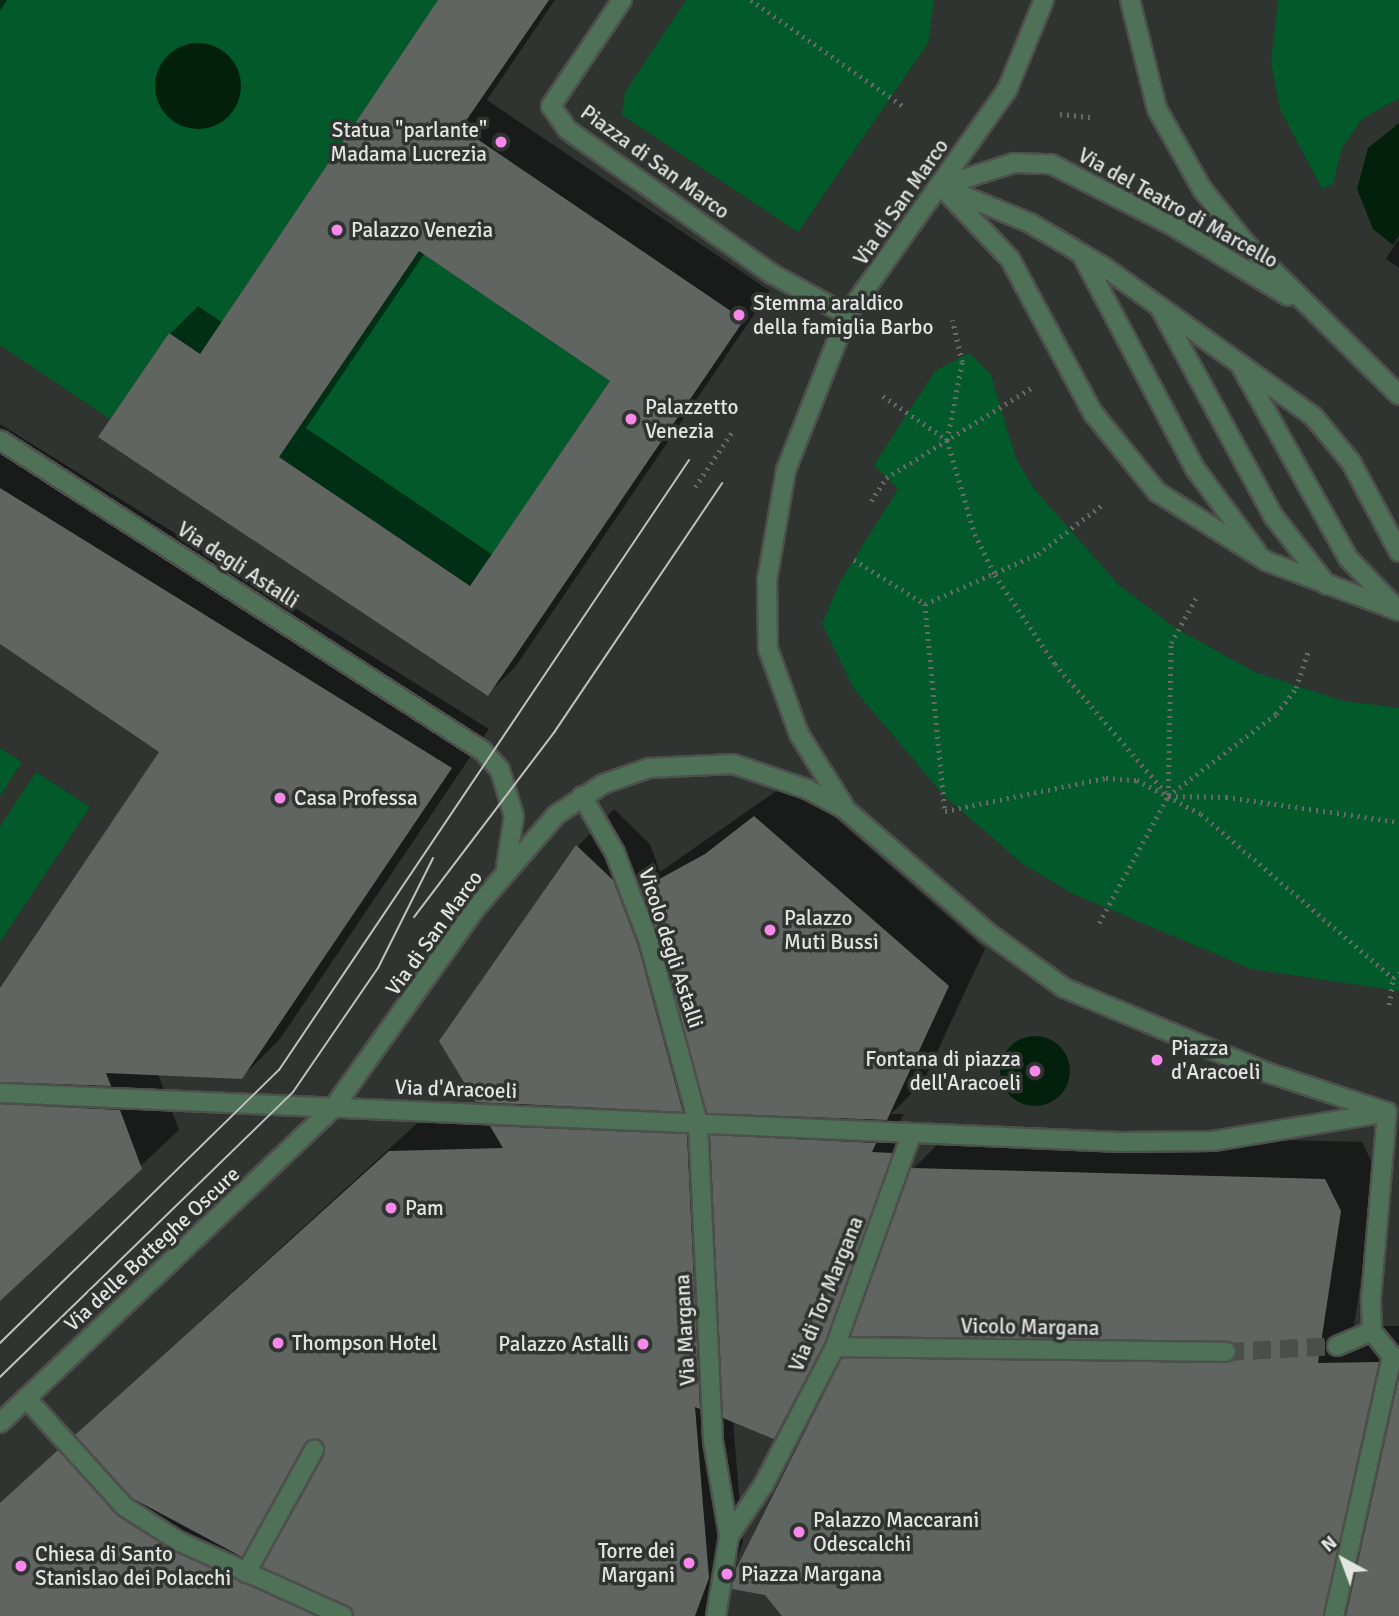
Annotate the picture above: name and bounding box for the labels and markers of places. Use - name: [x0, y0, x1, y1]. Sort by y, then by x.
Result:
- place label: Statua "parlante" Madama Lucrezia: [330, 117, 487, 167]
- marker: Statua "parlante" Madama Lucrezia: [493, 134, 509, 150]
- place label: Palazzo Venezia: [351, 217, 493, 243]
- marker: Palazzo Venezia: [329, 222, 345, 238]
- place label: Stemma araldico della famiglia Barbo: [753, 290, 933, 340]
- marker: Stemma araldico della famiglia Barbo: [731, 307, 747, 323]
- place label: Palazzetto Venezia: [645, 394, 738, 444]
- marker: Palazzetto Venezia: [623, 411, 639, 427]
- place label: Casa Professa: [294, 785, 418, 811]
- marker: Casa Professa: [272, 790, 288, 806]
- place label: Palazzo Muti Bussi: [784, 905, 879, 955]
- marker: Palazzo Muti Bussi: [762, 922, 778, 938]
- place label: Piazza d'Aracoeli: [1171, 1035, 1260, 1085]
- place label: Fontana di piazza dell'Aracoeli: [865, 1046, 1021, 1096]
- marker: Piazza d'Aracoeli: [1149, 1052, 1165, 1068]
- marker: Fontana di piazza dell'Aracoeli: [1027, 1063, 1043, 1079]
- place label: Pam: [405, 1195, 444, 1221]
- marker: Pam: [383, 1200, 399, 1216]
- place label: Thompson Hotel: [292, 1330, 437, 1356]
- place label: Palazzo Astalli: [498, 1331, 629, 1357]
- marker: Thompson Hotel: [270, 1335, 286, 1351]
- marker: Palazzo Astalli: [635, 1336, 651, 1352]
- place label: Palazzo Maccarani Odescalchi: [813, 1507, 979, 1557]
- marker: Palazzo Maccarani Odescalchi: [791, 1524, 807, 1540]
- place label: Torre dei Margani: [598, 1538, 675, 1588]
- place label: Chiesa di Santo Stanislao dei Polacchi: [35, 1541, 231, 1591]
- marker: Torre dei Margani: [681, 1555, 697, 1571]
- marker: Chiesa di Santo Stanislao dei Polacchi: [13, 1558, 29, 1574]
- place label: Piazza Margana: [741, 1561, 882, 1587]
- marker: Piazza Margana: [719, 1566, 735, 1582]

